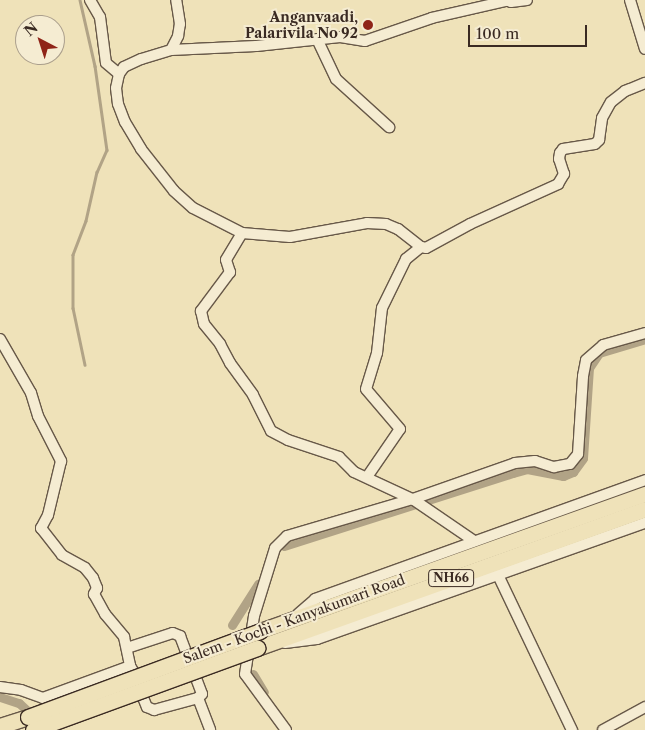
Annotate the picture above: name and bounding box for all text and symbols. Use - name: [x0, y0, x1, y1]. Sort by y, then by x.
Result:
- place label: Anganvaadi, Palarivila No 92: [245, 9, 358, 41]
- north arrow: [15, 15, 65, 65]
- scale bar: [470, 15, 589, 47]
- text: N: [21, 18, 41, 40]
- marker: Anganvaadi, Palarivila No 92: [362, 19, 374, 31]
- text: 100 m: [476, 24, 519, 43]
- road number: NH66: [427, 568, 475, 588]
- street label: Salem - Kochi - Kanyakumari Road: [181, 571, 407, 667]

